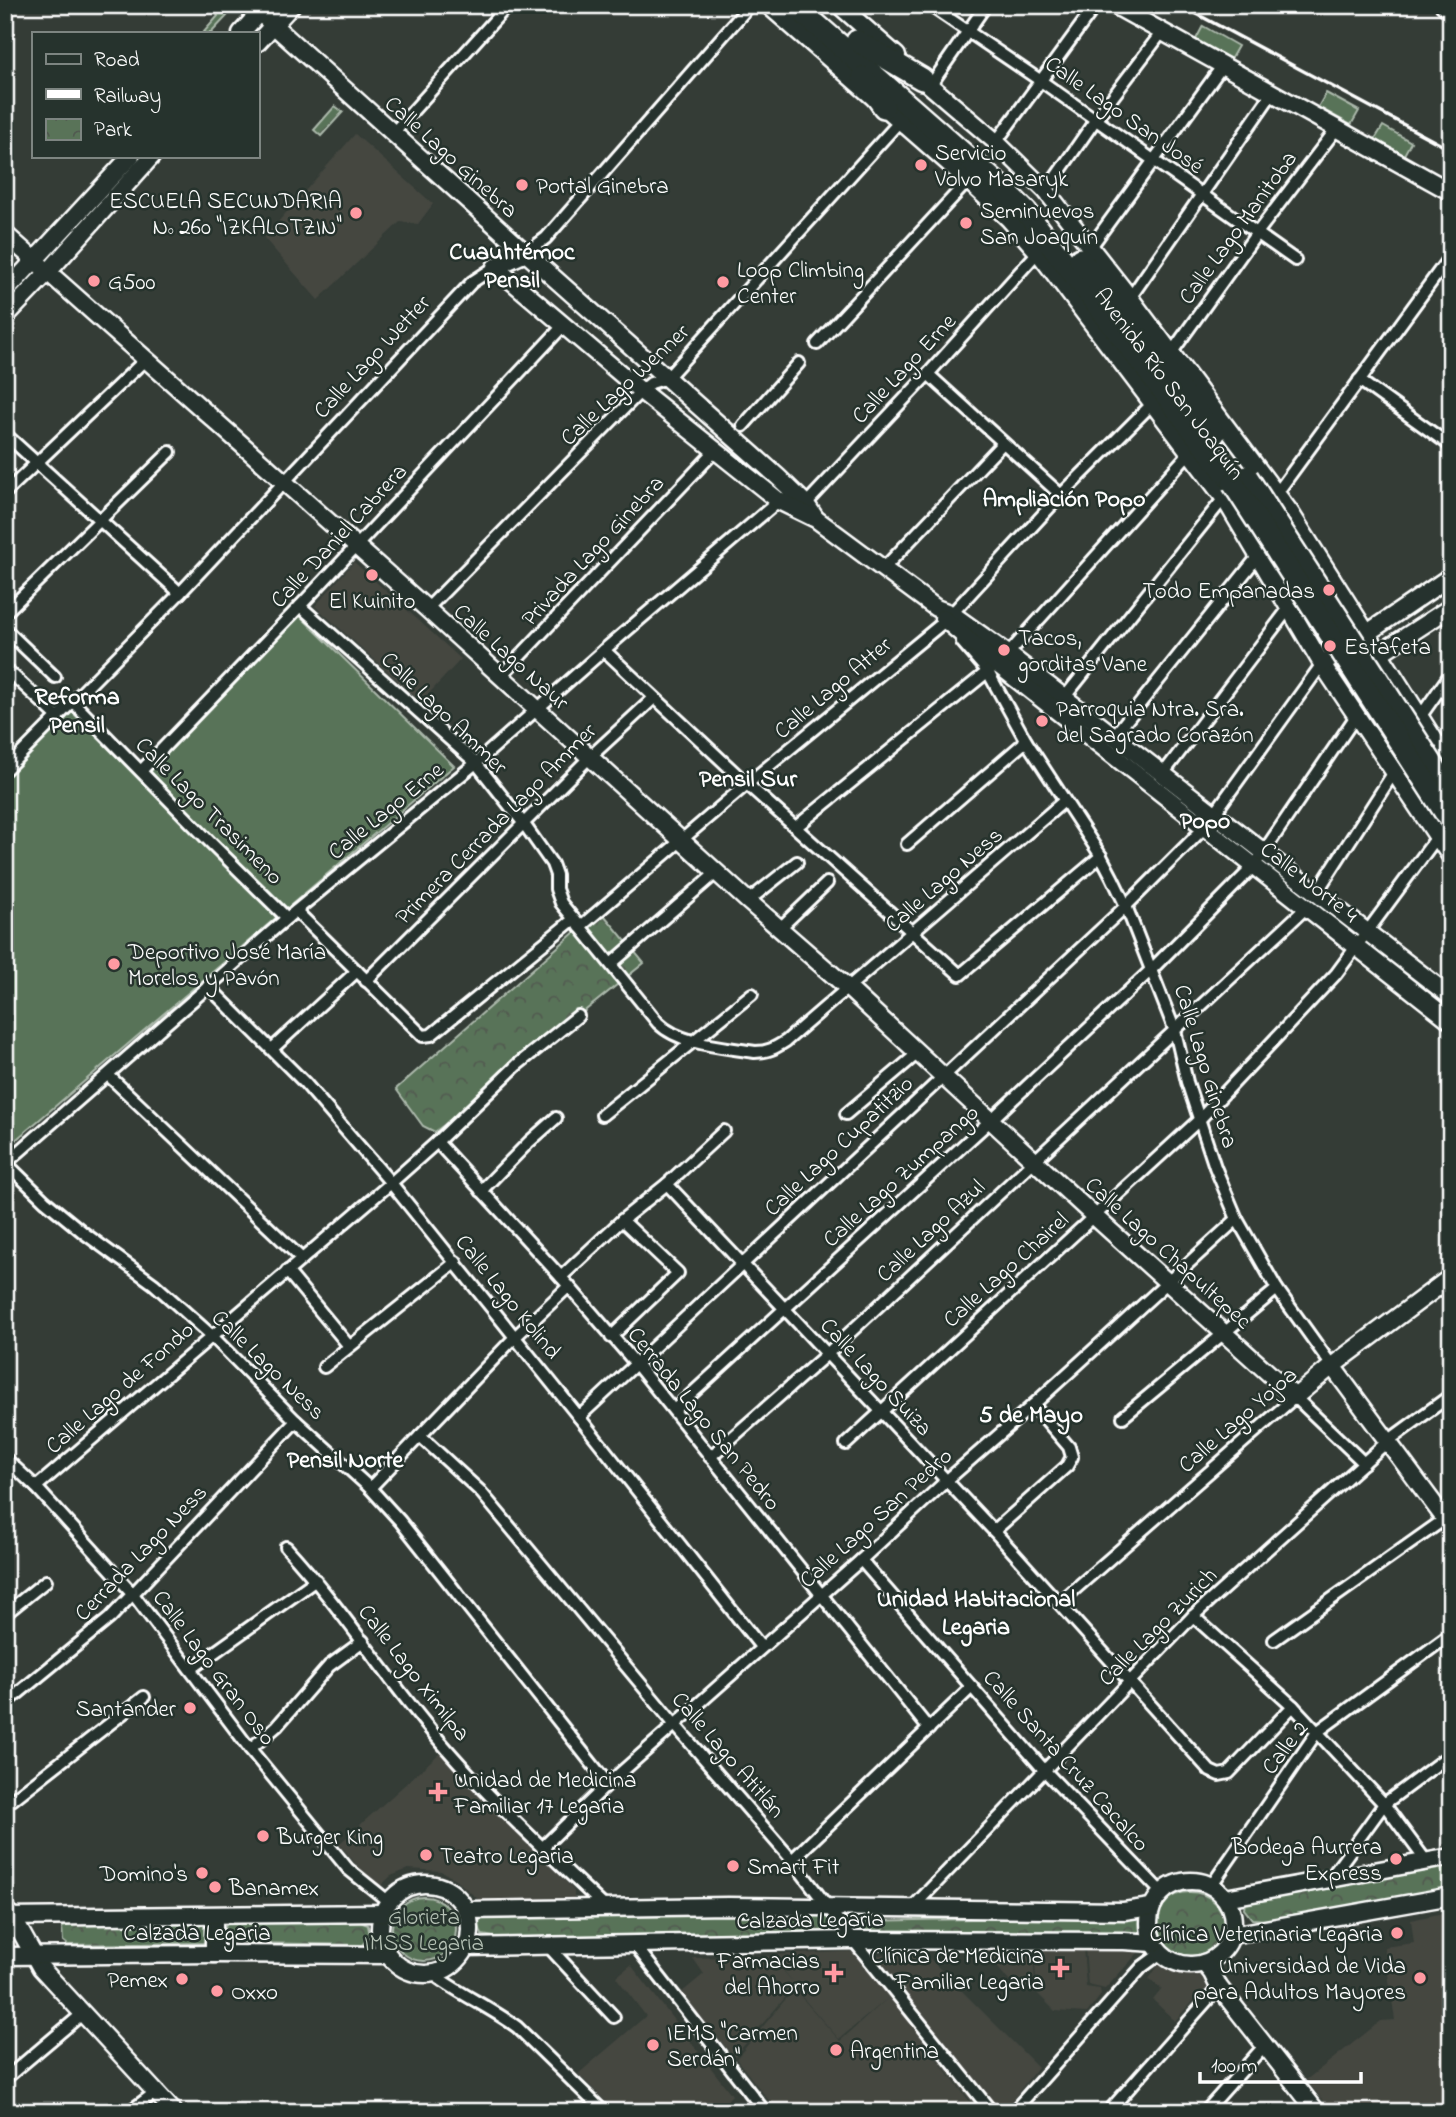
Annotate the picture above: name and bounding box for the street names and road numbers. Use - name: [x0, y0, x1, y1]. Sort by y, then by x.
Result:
- street label: Calle Lago San José: [1037, 49, 1210, 184]
- street label: Calle Lago Ginebra: [376, 89, 524, 228]
- street label: Calle Lago Manitoba: [1172, 145, 1307, 313]
- street label: Avenida Río San Joaquín: [1085, 281, 1251, 488]
- street label: Calle Lago Wetter: [307, 288, 440, 428]
- street label: Calle Lago Erne: [845, 307, 966, 433]
- street label: Calle Lago Wenner: [554, 317, 699, 455]
- street label: Calle Daniel Cabrera: [264, 457, 416, 617]
- street label: Privada Lago Ginebra: [515, 469, 674, 635]
- street label: Calle Lago Naur: [444, 597, 576, 720]
- street label: Calle Lago Atter: [768, 629, 901, 749]
- street label: Calle Lago Ammer: [372, 645, 515, 784]
- street label: Primera Cerrada Lago Ammer: [388, 716, 607, 934]
- street label: Calle Lago Trasimeno: [126, 730, 290, 894]
- street label: Calle Lago Erne: [322, 754, 453, 870]
- street label: Calle Lago Ness: [878, 820, 1012, 942]
- street label: Calle Norte 4: [1252, 834, 1365, 932]
- street label: Calle Lago Ginebra: [1163, 981, 1245, 1153]
- street label: Calle Lago Cupatitzio: [758, 1069, 923, 1226]
- street label: Calle Lago Zumpango: [816, 1098, 988, 1257]
- street label: Calle Lago Chapultepec: [1076, 1170, 1259, 1339]
- street label: Calle Lago Azul: [870, 1173, 994, 1292]
- street label: Calle Lago Chairel: [936, 1205, 1078, 1337]
- street label: Calle Lago Kolind: [445, 1228, 568, 1368]
- street label: Calle Lago Ness: [202, 1303, 332, 1429]
- street label: Calle Lago Suiza: [811, 1311, 939, 1445]
- street label: Calle Lago de Fondo: [39, 1315, 203, 1464]
- street label: Cerrada Lago San Pedro: [618, 1321, 788, 1519]
- street label: Calle Lago Yojoa: [1172, 1360, 1306, 1483]
- street label: Calle Lago San Pedro: [793, 1441, 961, 1598]
- street label: Cerrada Lago Ness: [68, 1478, 217, 1630]
- street label: Calle Lago Zurich: [1092, 1561, 1226, 1695]
- street label: Calle Lago Gran Oso: [143, 1584, 283, 1754]
- street label: Calle Lago Ximilpa: [348, 1598, 477, 1750]
- street label: Calle Santa Cruz Cacalco: [974, 1663, 1156, 1860]
- street label: Calle Lago Atitlán: [662, 1685, 792, 1827]
- street label: Calle 2: [1255, 1715, 1317, 1782]
- street label: Calzada Legaria: [736, 1904, 884, 1940]
- street label: Calzada Legaria: [123, 1918, 271, 1952]

